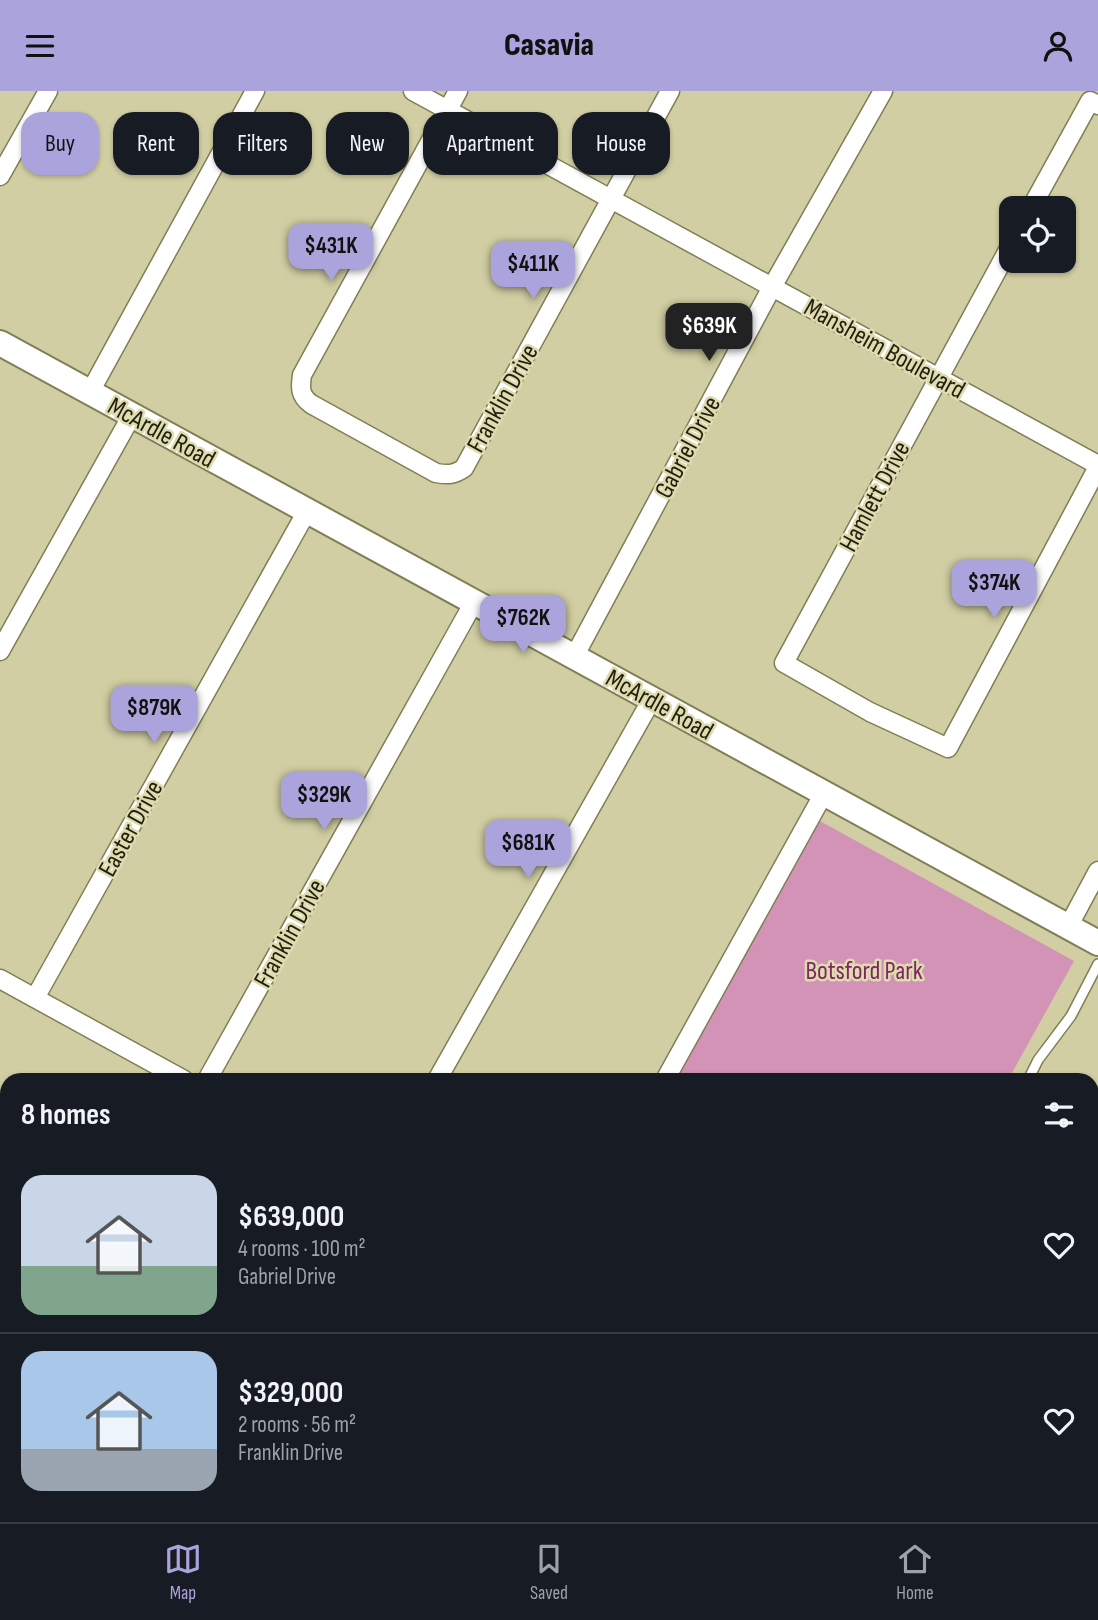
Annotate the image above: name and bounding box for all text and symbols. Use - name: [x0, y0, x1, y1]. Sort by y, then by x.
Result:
- text: Casavia: [504, 26, 594, 65]
- icon: menu: [21, 27, 59, 65]
- icon: person: [1039, 27, 1077, 65]
- chip: Buy: [21, 112, 99, 175]
- chip: Rent: [113, 112, 199, 175]
- chip: Filters: [213, 112, 312, 175]
- chip: New: [326, 112, 409, 175]
- chip: Apartment: [423, 112, 558, 175]
- chip: House: [572, 112, 670, 175]
- map controls: [999, 196, 1076, 273]
- button: locate: [999, 196, 1076, 273]
- pin: $431K: [282, 223, 380, 283]
- text: $431K: [304, 232, 358, 260]
- pin: $411K: [484, 241, 582, 301]
- text: $411K: [507, 250, 559, 278]
- street label: Mansheim Boulevard: [798, 292, 970, 406]
- pin: $639K: [660, 303, 758, 363]
- text: $639K: [681, 312, 737, 340]
- street label: Franklin Drive: [461, 339, 546, 458]
- street label: McArdle Road: [102, 391, 220, 475]
- street label: Gabriel Drive: [649, 392, 728, 504]
- street label: Hamlett Drive: [833, 436, 917, 557]
- pin: $374K: [945, 561, 1043, 620]
- text: $374K: [968, 569, 1020, 597]
- pin: $762K: [474, 595, 572, 655]
- text: $762K: [496, 604, 550, 632]
- street label: McArdle Road: [600, 663, 718, 747]
- pin: $879K: [105, 685, 203, 745]
- text: $879K: [127, 694, 181, 722]
- pin: $329K: [275, 773, 373, 832]
- street label: Easter Drive: [92, 775, 170, 882]
- text: $329K: [297, 781, 351, 809]
- pin: $681K: [479, 821, 577, 880]
- text: $681K: [501, 829, 555, 857]
- street label: Franklin Drive: [248, 874, 333, 993]
- park label: Botsford Park: [805, 956, 923, 987]
- icon: filters: [1040, 1096, 1078, 1134]
- text: 8 homes: [21, 1097, 110, 1133]
- text: $639,000: [238, 1199, 344, 1235]
- icon: home: [77, 1203, 161, 1287]
- icon: heart: [1040, 1226, 1078, 1264]
- text: 4 rooms · 100 m²: [238, 1235, 366, 1263]
- text: Gabriel Drive: [238, 1263, 336, 1291]
- text: $329,000: [238, 1375, 343, 1411]
- icon: home: [77, 1379, 161, 1463]
- icon: heart: [1040, 1402, 1078, 1440]
- text: 2 rooms · 56 m²: [238, 1411, 356, 1439]
- text: Franklin Drive: [238, 1439, 343, 1467]
- tab: Map: [164, 1540, 202, 1605]
- tab: Saved: [530, 1540, 568, 1605]
- tab: Home: [896, 1540, 934, 1605]

